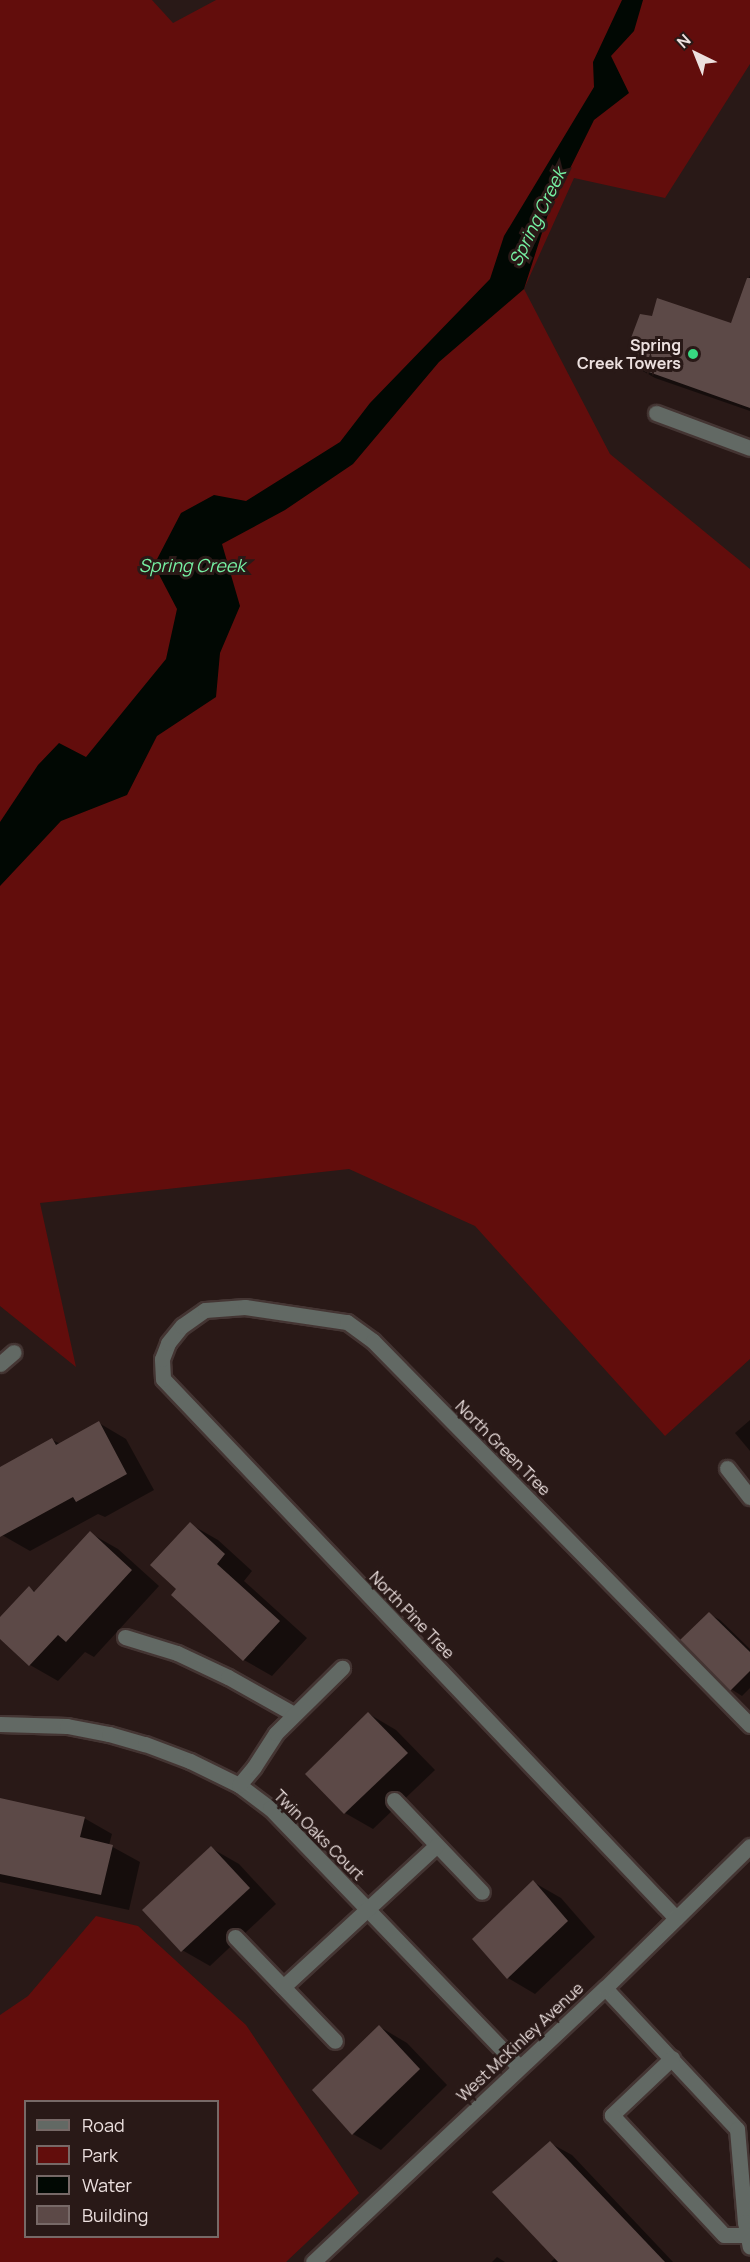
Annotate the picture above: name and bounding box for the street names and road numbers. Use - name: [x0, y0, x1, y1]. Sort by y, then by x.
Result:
- street label: North Green Tree: [452, 1397, 554, 1499]
- street label: North Pine Tree: [366, 1567, 458, 1663]
- street label: Twin Oaks Court: [270, 1786, 368, 1884]
- street label: West McKinley Avenue: [453, 1978, 587, 2106]

